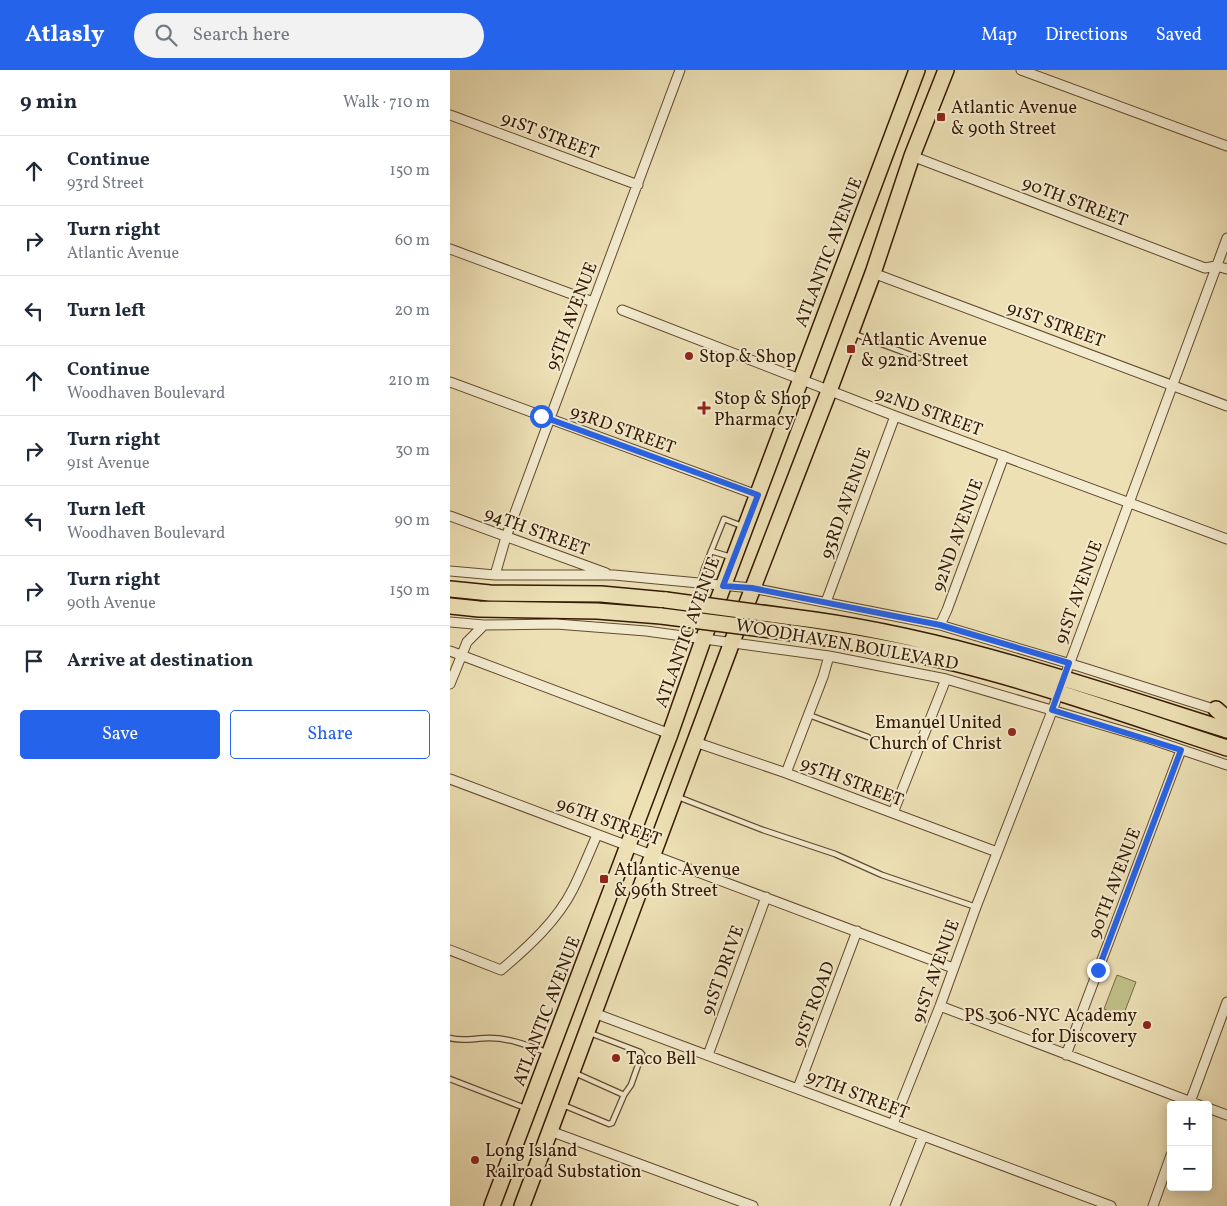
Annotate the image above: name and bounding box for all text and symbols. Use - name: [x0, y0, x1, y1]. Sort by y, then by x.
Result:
- search box: [134, 13, 484, 58]
- text: Atlasly: [25, 18, 104, 52]
- icon: search: [152, 21, 180, 49]
- text: Search here: [192, 22, 290, 48]
- text: Map: [981, 23, 1017, 48]
- text: Directions: [1045, 23, 1128, 48]
- text: Saved: [1156, 23, 1202, 48]
- text: 9 min: [20, 88, 77, 117]
- text: Walk · 710 m: [343, 92, 430, 114]
- place label: Atlantic Avenue & 90th Street: [951, 96, 1077, 142]
- street label: 91ST STREET: [497, 106, 602, 167]
- marker: Atlantic Avenue & 90th Street: [935, 111, 947, 123]
- text: Continue: [67, 147, 150, 173]
- icon: ahead: [20, 157, 48, 185]
- text: 150 m: [389, 160, 430, 182]
- street label: 90TH STREET: [1018, 171, 1131, 234]
- text: 93rd Street: [67, 173, 144, 195]
- street label: ATLANTIC AVENUE: [789, 174, 870, 331]
- text: Turn right: [67, 217, 160, 243]
- icon: right: [20, 227, 48, 255]
- text: 60 m: [395, 230, 430, 252]
- text: Atlantic Avenue: [67, 243, 179, 265]
- street label: 95TH AVENUE: [540, 258, 605, 374]
- street label: 91ST STREET: [1003, 296, 1108, 355]
- icon: left: [20, 297, 48, 325]
- text: Turn left: [67, 298, 146, 324]
- text: 20 m: [395, 300, 430, 322]
- place label: Atlantic Avenue & 92nd Street: [861, 328, 987, 374]
- marker: Atlantic Avenue & 92nd Street: [845, 343, 857, 355]
- place label: Stop & Shop: [699, 345, 796, 370]
- marker: Stop & Shop: [683, 350, 695, 362]
- text: Continue: [67, 357, 150, 383]
- icon: ahead: [20, 367, 48, 395]
- text: 210 m: [388, 370, 430, 392]
- street label: 92ND STREET: [871, 381, 986, 444]
- text: Woodhaven Boulevard: [67, 383, 225, 405]
- place label: Stop & Shop Pharmacy: [714, 387, 811, 433]
- street label: 93RD STREET: [566, 400, 679, 461]
- marker: Stop & Shop Pharmacy: [698, 402, 710, 414]
- route start: [530, 405, 553, 428]
- text: Turn right: [67, 427, 160, 453]
- icon: right: [20, 437, 48, 465]
- text: 30 m: [395, 440, 430, 462]
- street label: 93RD AVENUE: [815, 444, 878, 563]
- text: 91st Avenue: [67, 453, 150, 475]
- street label: 92ND AVENUE: [926, 475, 990, 596]
- text: Turn left: [67, 497, 146, 523]
- street label: 94TH STREET: [480, 502, 593, 563]
- icon: left: [20, 507, 48, 535]
- text: 90 m: [394, 510, 430, 532]
- text: Woodhaven Boulevard: [67, 523, 225, 545]
- street label: 91ST AVENUE: [1049, 537, 1110, 648]
- street label: ATLANTIC AVENUE: [649, 553, 727, 711]
- text: Turn right: [67, 567, 160, 593]
- icon: right: [20, 577, 48, 605]
- text: 150 m: [389, 580, 430, 602]
- text: 90th Avenue: [67, 593, 156, 615]
- street label: WOODHAVEN BOULEVARD: [733, 614, 960, 677]
- icon: arrive: [20, 647, 48, 675]
- text: Arrive at destination: [67, 648, 253, 674]
- button: Save: [20, 710, 220, 759]
- button: Share: [230, 710, 430, 759]
- place label: Emanuel United Church of Christ: [869, 711, 1002, 757]
- marker: Emanuel United Church of Christ: [1006, 726, 1018, 738]
- street label: 95TH STREET: [796, 751, 907, 814]
- street label: 96TH STREET: [553, 792, 665, 853]
- street label: 90TH AVENUE: [1083, 824, 1148, 943]
- place label: Atlantic Avenue & 96th Street: [614, 858, 740, 904]
- marker: Atlantic Avenue & 96th Street: [598, 873, 610, 885]
- street label: 91ST AVENUE: [906, 916, 967, 1027]
- street label: 91ST DRIVE: [696, 922, 751, 1019]
- street label: ATLANTIC AVENUE: [507, 933, 588, 1090]
- street label: 91ST ROAD: [787, 958, 842, 1051]
- route end: [1087, 959, 1110, 982]
- place label: PS 306-NYC Academy for Discovery: [964, 1004, 1137, 1050]
- marker: PS 306-NYC Academy for Discovery: [1141, 1019, 1153, 1031]
- place label: Taco Bell: [626, 1047, 696, 1072]
- marker: Taco Bell: [610, 1052, 622, 1064]
- street label: 97TH STREET: [803, 1064, 913, 1127]
- map controls: [1167, 1101, 1212, 1191]
- button: +: [1167, 1101, 1212, 1146]
- place label: Long Island Railroad Substation: [485, 1139, 642, 1185]
- button: −: [1167, 1146, 1212, 1191]
- marker: Long Island Railroad Substation: [469, 1154, 481, 1166]

